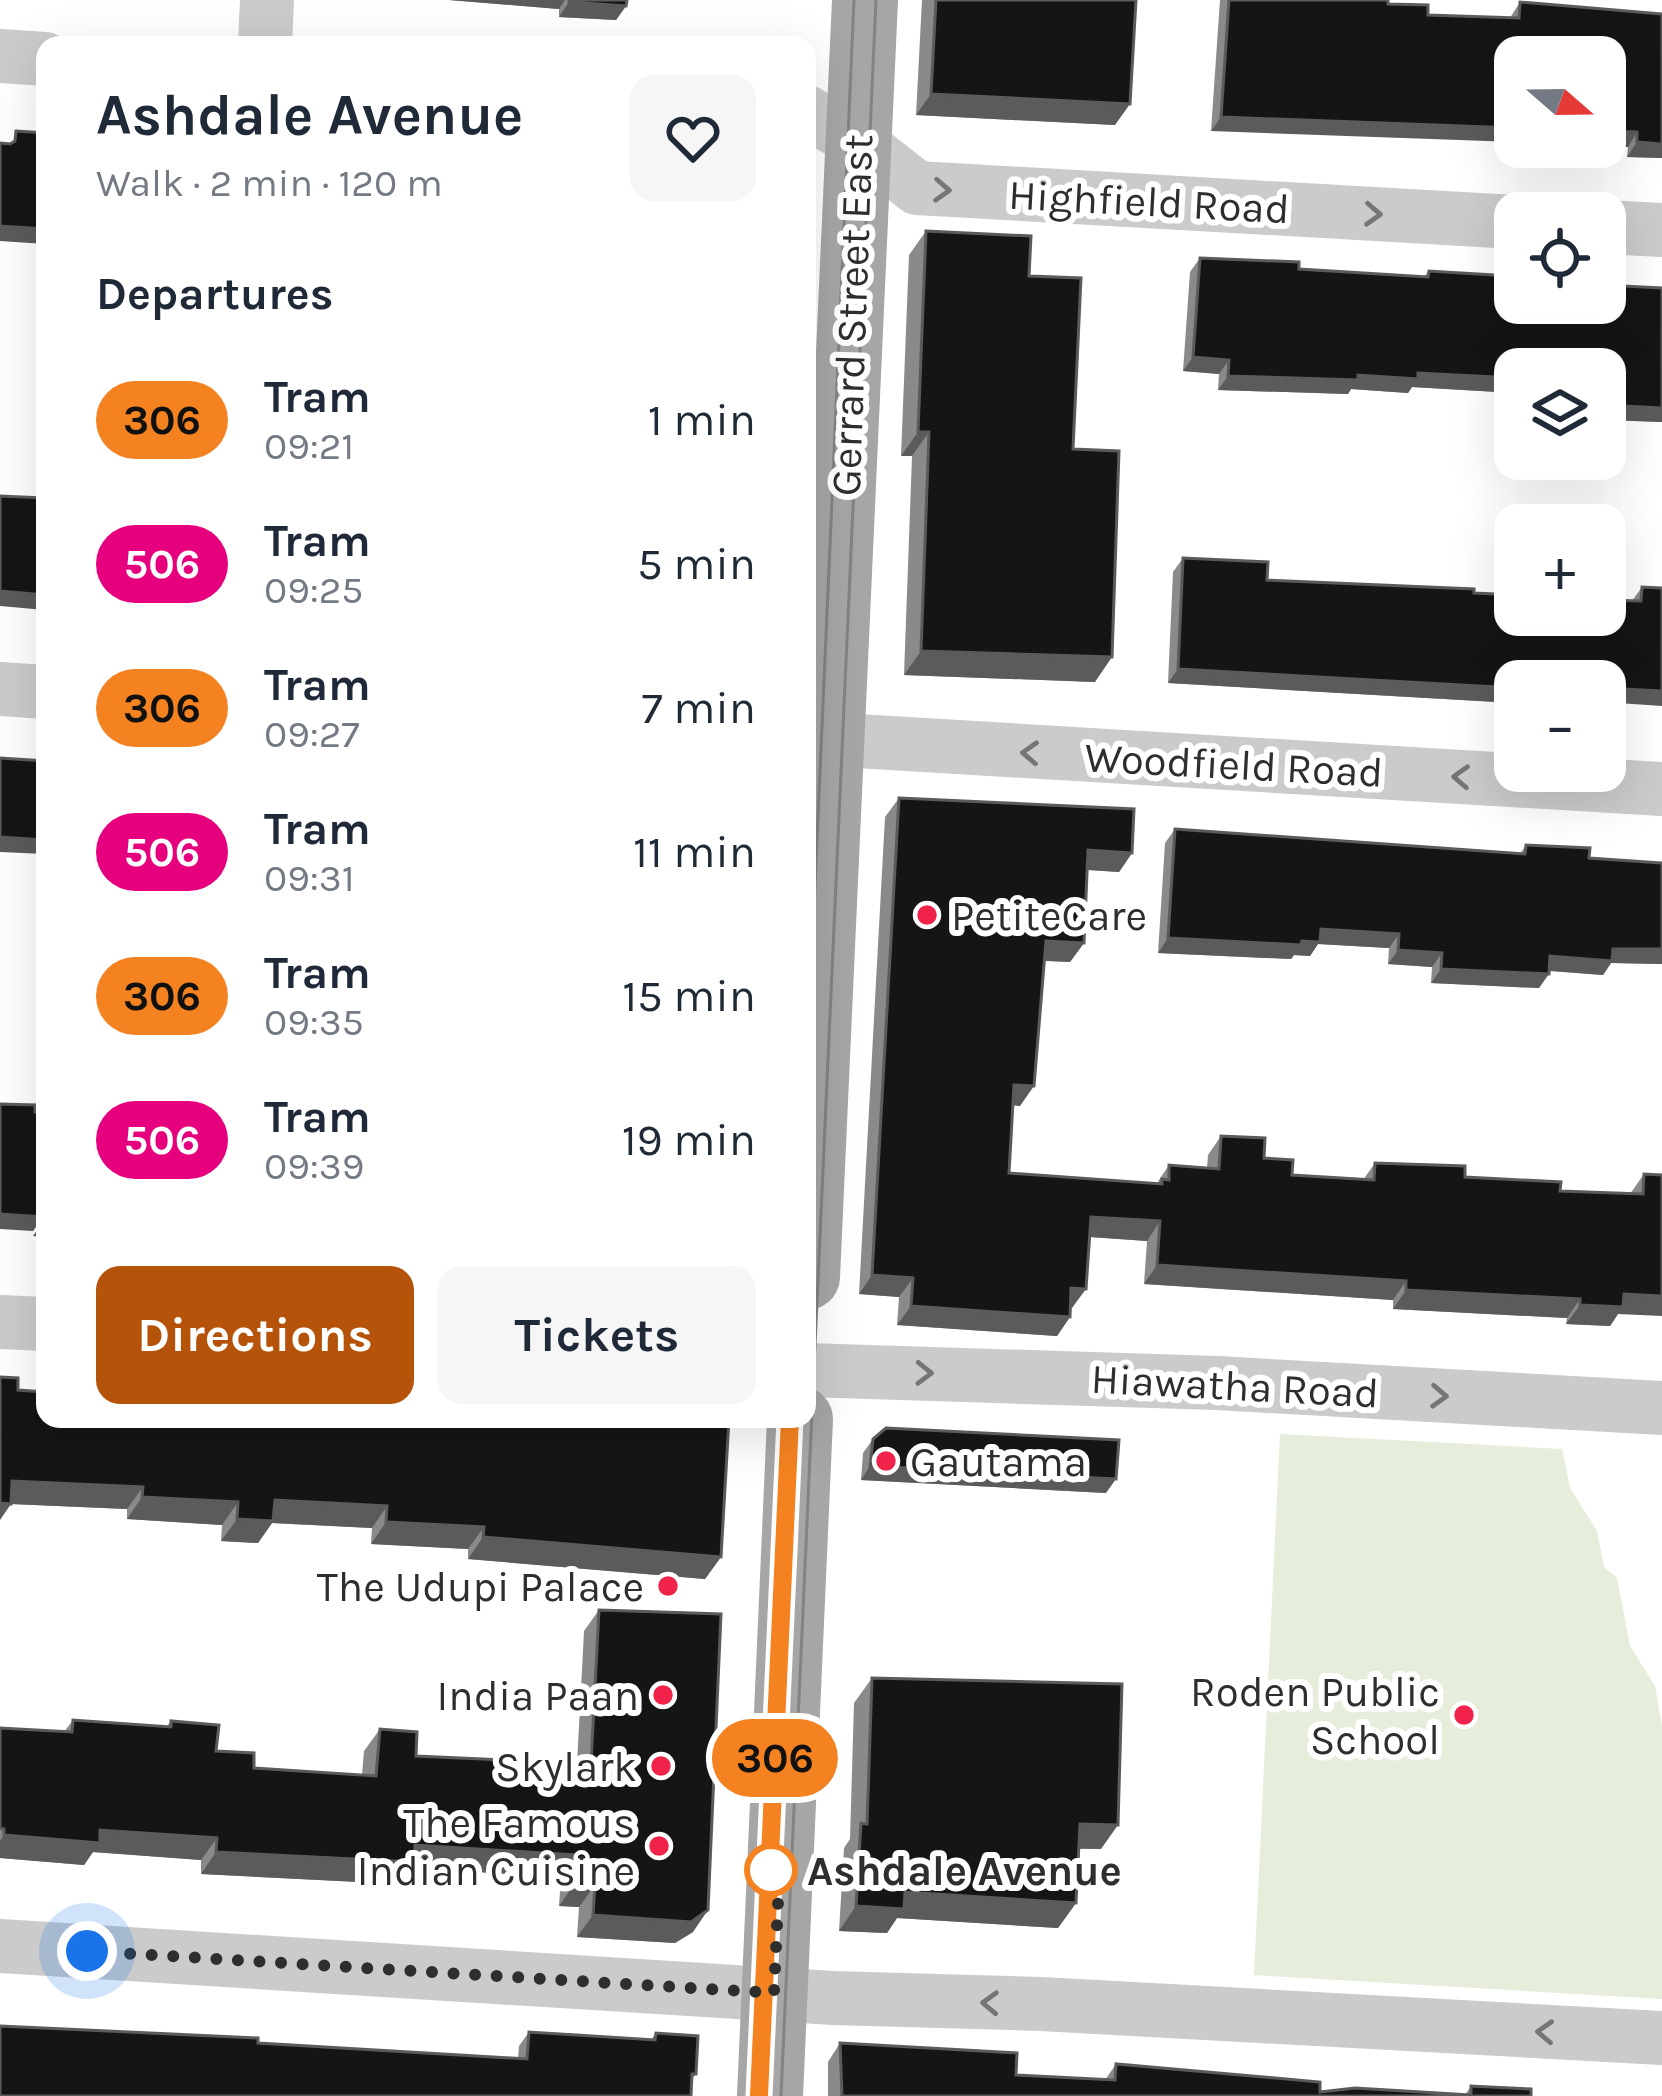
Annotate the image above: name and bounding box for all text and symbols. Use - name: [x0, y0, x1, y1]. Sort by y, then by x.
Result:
- north arrow: [1494, 36, 1626, 168]
- map controls: [1494, 36, 1626, 792]
- button: heart: [630, 75, 756, 201]
- text: Ashdale Avenue: [96, 82, 523, 148]
- street label: Gerrard Street East: [821, 133, 883, 497]
- text: Walk · 2 min · 120 m: [96, 160, 443, 206]
- street label: Highfield Road: [1007, 170, 1291, 234]
- one-way arrow: [933, 177, 952, 203]
- button: locate: [1494, 192, 1626, 324]
- one-way arrow: [1364, 201, 1383, 227]
- text: Departures: [96, 268, 333, 320]
- button: layers: [1494, 348, 1626, 480]
- text: Tram: [264, 371, 371, 423]
- text: 1 min: [648, 394, 756, 446]
- text: 306: [123, 395, 201, 445]
- text: 09:21: [264, 423, 354, 469]
- button: +: [1494, 504, 1626, 636]
- text: Tram: [264, 515, 371, 567]
- text: 5 min: [637, 538, 756, 590]
- text: 506: [124, 539, 200, 589]
- text: 09:25: [264, 567, 363, 613]
- text: Tram: [264, 659, 371, 711]
- button: −: [1494, 660, 1626, 792]
- text: 7 min: [642, 682, 756, 734]
- text: 306: [123, 683, 201, 733]
- text: 09:27: [264, 711, 360, 757]
- street label: Woodfield Road: [1083, 732, 1384, 798]
- one-way arrow: [1020, 740, 1039, 766]
- one-way arrow: [1451, 765, 1470, 791]
- text: Tram: [264, 803, 371, 855]
- text: 11 min: [633, 826, 756, 878]
- text: 506: [124, 827, 200, 877]
- text: 09:31: [264, 855, 355, 901]
- place label: PetiteCare: [951, 891, 1147, 941]
- marker: PetiteCare: [914, 902, 940, 928]
- text: Tram: [264, 947, 371, 999]
- text: 15 min: [622, 970, 756, 1022]
- text: 306: [123, 971, 201, 1021]
- text: 09:35: [264, 999, 364, 1045]
- text: Tram: [264, 1091, 371, 1143]
- text: 19 min: [622, 1114, 756, 1166]
- text: 506: [124, 1115, 200, 1165]
- text: 09:39: [264, 1143, 364, 1189]
- button: Directions: [96, 1266, 414, 1404]
- button: Tickets: [438, 1266, 756, 1404]
- street label: Hiawatha Road: [1090, 1353, 1380, 1419]
- one-way arrow: [915, 1360, 934, 1386]
- one-way arrow: [1430, 1382, 1449, 1408]
- place label: Gautama: [910, 1437, 1087, 1487]
- marker: Gautama: [873, 1448, 899, 1474]
- place label: The Udupi Palace: [317, 1562, 644, 1612]
- marker: The Udupi Palace: [655, 1573, 681, 1599]
- place label: Roden Public School: [1190, 1667, 1440, 1765]
- place label: India Paan: [437, 1671, 639, 1721]
- marker: India Paan: [650, 1682, 676, 1708]
- marker: Roden Public School: [1451, 1702, 1477, 1728]
- line badge: 306: [706, 1719, 844, 1797]
- text: 306: [736, 1733, 814, 1783]
- place label: Skylark: [495, 1742, 637, 1792]
- marker: Skylark: [648, 1753, 674, 1779]
- place label: The Famous Indian Cuisine: [357, 1798, 635, 1896]
- marker: The Famous Indian Cuisine: [646, 1833, 672, 1859]
- marker: Ashdale Avenue: [746, 1845, 796, 1895]
- place label: Ashdale Avenue: [807, 1846, 1122, 1896]
- your location: [57, 1921, 117, 1981]
- one-way arrow: [980, 1990, 999, 2016]
- one-way arrow: [1535, 2019, 1554, 2045]

